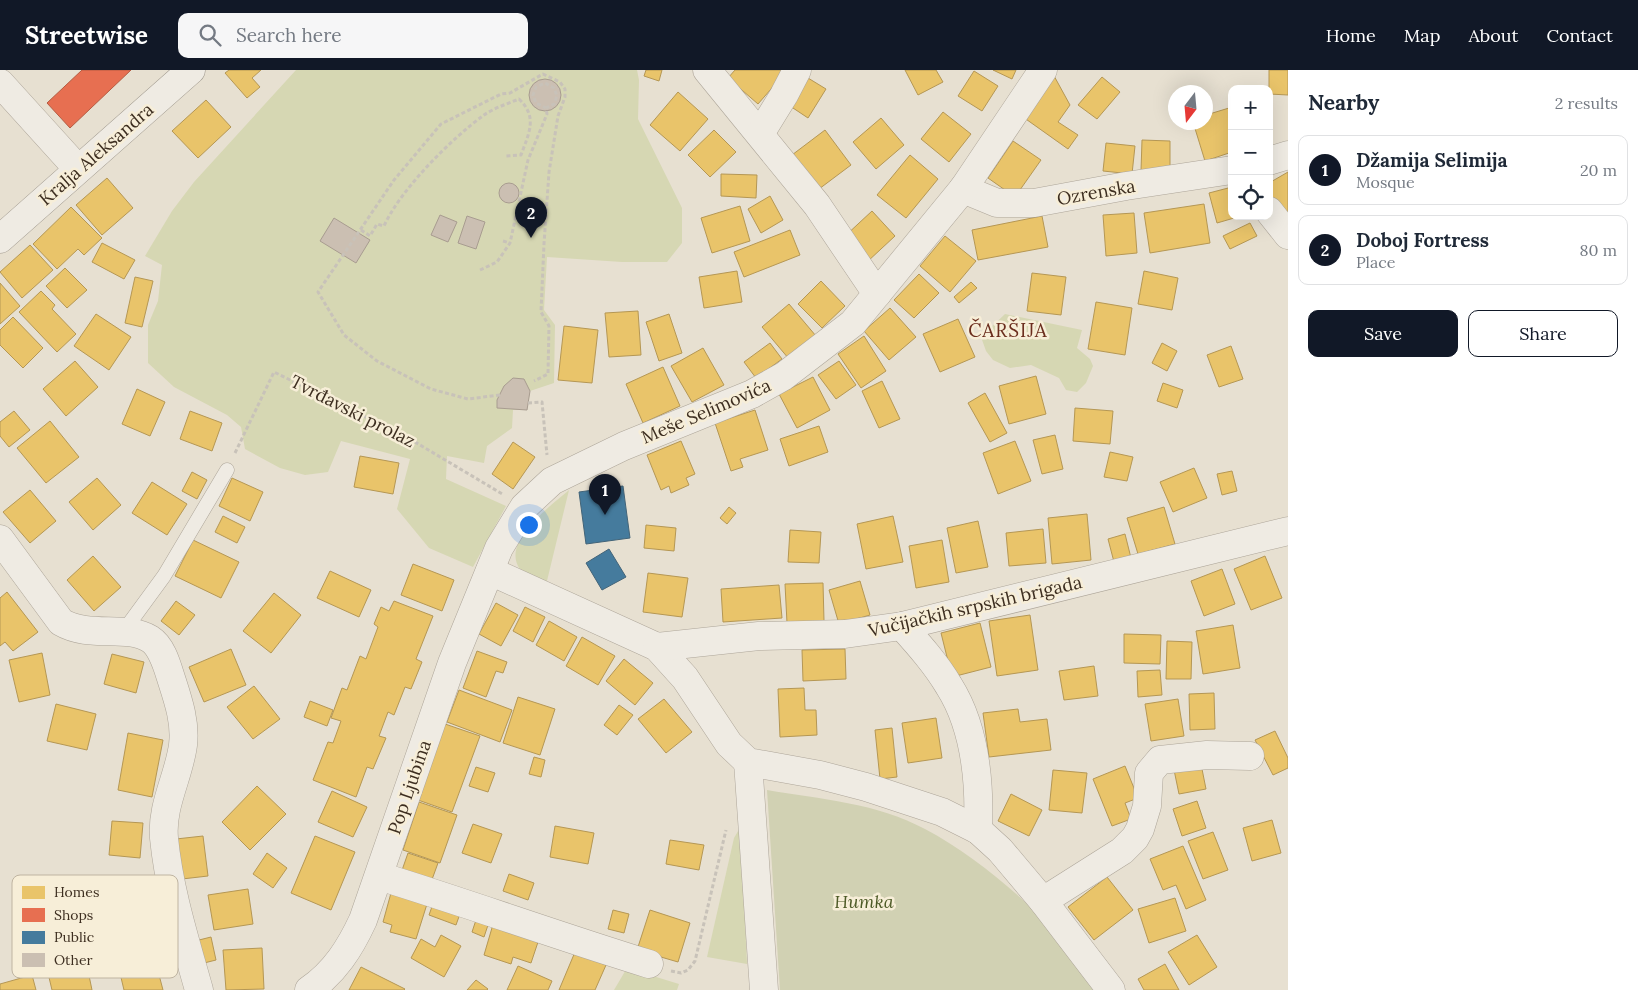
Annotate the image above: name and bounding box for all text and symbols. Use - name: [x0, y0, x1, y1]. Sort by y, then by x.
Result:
- search box: [178, 13, 528, 58]
- text: Streetwise: [25, 20, 148, 51]
- icon: search: [196, 21, 224, 49]
- text: Search here: [236, 23, 342, 47]
- text: Home: [1326, 24, 1376, 47]
- text: Map: [1404, 24, 1440, 47]
- text: About: [1468, 24, 1518, 47]
- text: Contact: [1546, 24, 1613, 47]
- north arrow: [1168, 85, 1213, 130]
- map controls: [1228, 85, 1273, 220]
- button: +: [1228, 85, 1273, 130]
- text: Nearby: [1308, 89, 1379, 116]
- text: 2 results: [1555, 93, 1618, 113]
- street label: Kralja Aleksandra: [34, 98, 158, 210]
- button: −: [1228, 130, 1273, 175]
- text: Džamija Selimija: [1356, 148, 1508, 172]
- text: 1: [1322, 160, 1328, 180]
- text: 20 m: [1580, 160, 1617, 180]
- text: Mosque: [1356, 172, 1415, 192]
- street label: Ozrenska: [1055, 174, 1137, 210]
- button: locate: [1228, 175, 1273, 220]
- pin: 2: [515, 197, 547, 238]
- text: Doboj Fortress: [1356, 228, 1489, 252]
- text: 2: [1321, 240, 1329, 260]
- text: 80 m: [1580, 240, 1617, 260]
- text: Place: [1356, 252, 1395, 272]
- button: Save: [1308, 310, 1458, 357]
- button: Share: [1468, 310, 1618, 357]
- district label: ČARŠIJA: [968, 318, 1048, 342]
- street label: Tvrđavski prolaz: [287, 370, 419, 452]
- street label: Meše Selimovića: [638, 373, 774, 449]
- pin: 1: [589, 474, 621, 515]
- your location: [516, 512, 542, 538]
- street label: Vučijačkih srpskih brigada: [865, 570, 1084, 642]
- street label: Pop Ljubina: [382, 737, 436, 837]
- legend: [12, 875, 178, 978]
- text: Homes: [54, 883, 99, 901]
- park label: Humka: [834, 890, 894, 913]
- text: Shops: [54, 906, 93, 924]
- text: Public: [54, 928, 94, 946]
- text: Other: [54, 951, 93, 969]

